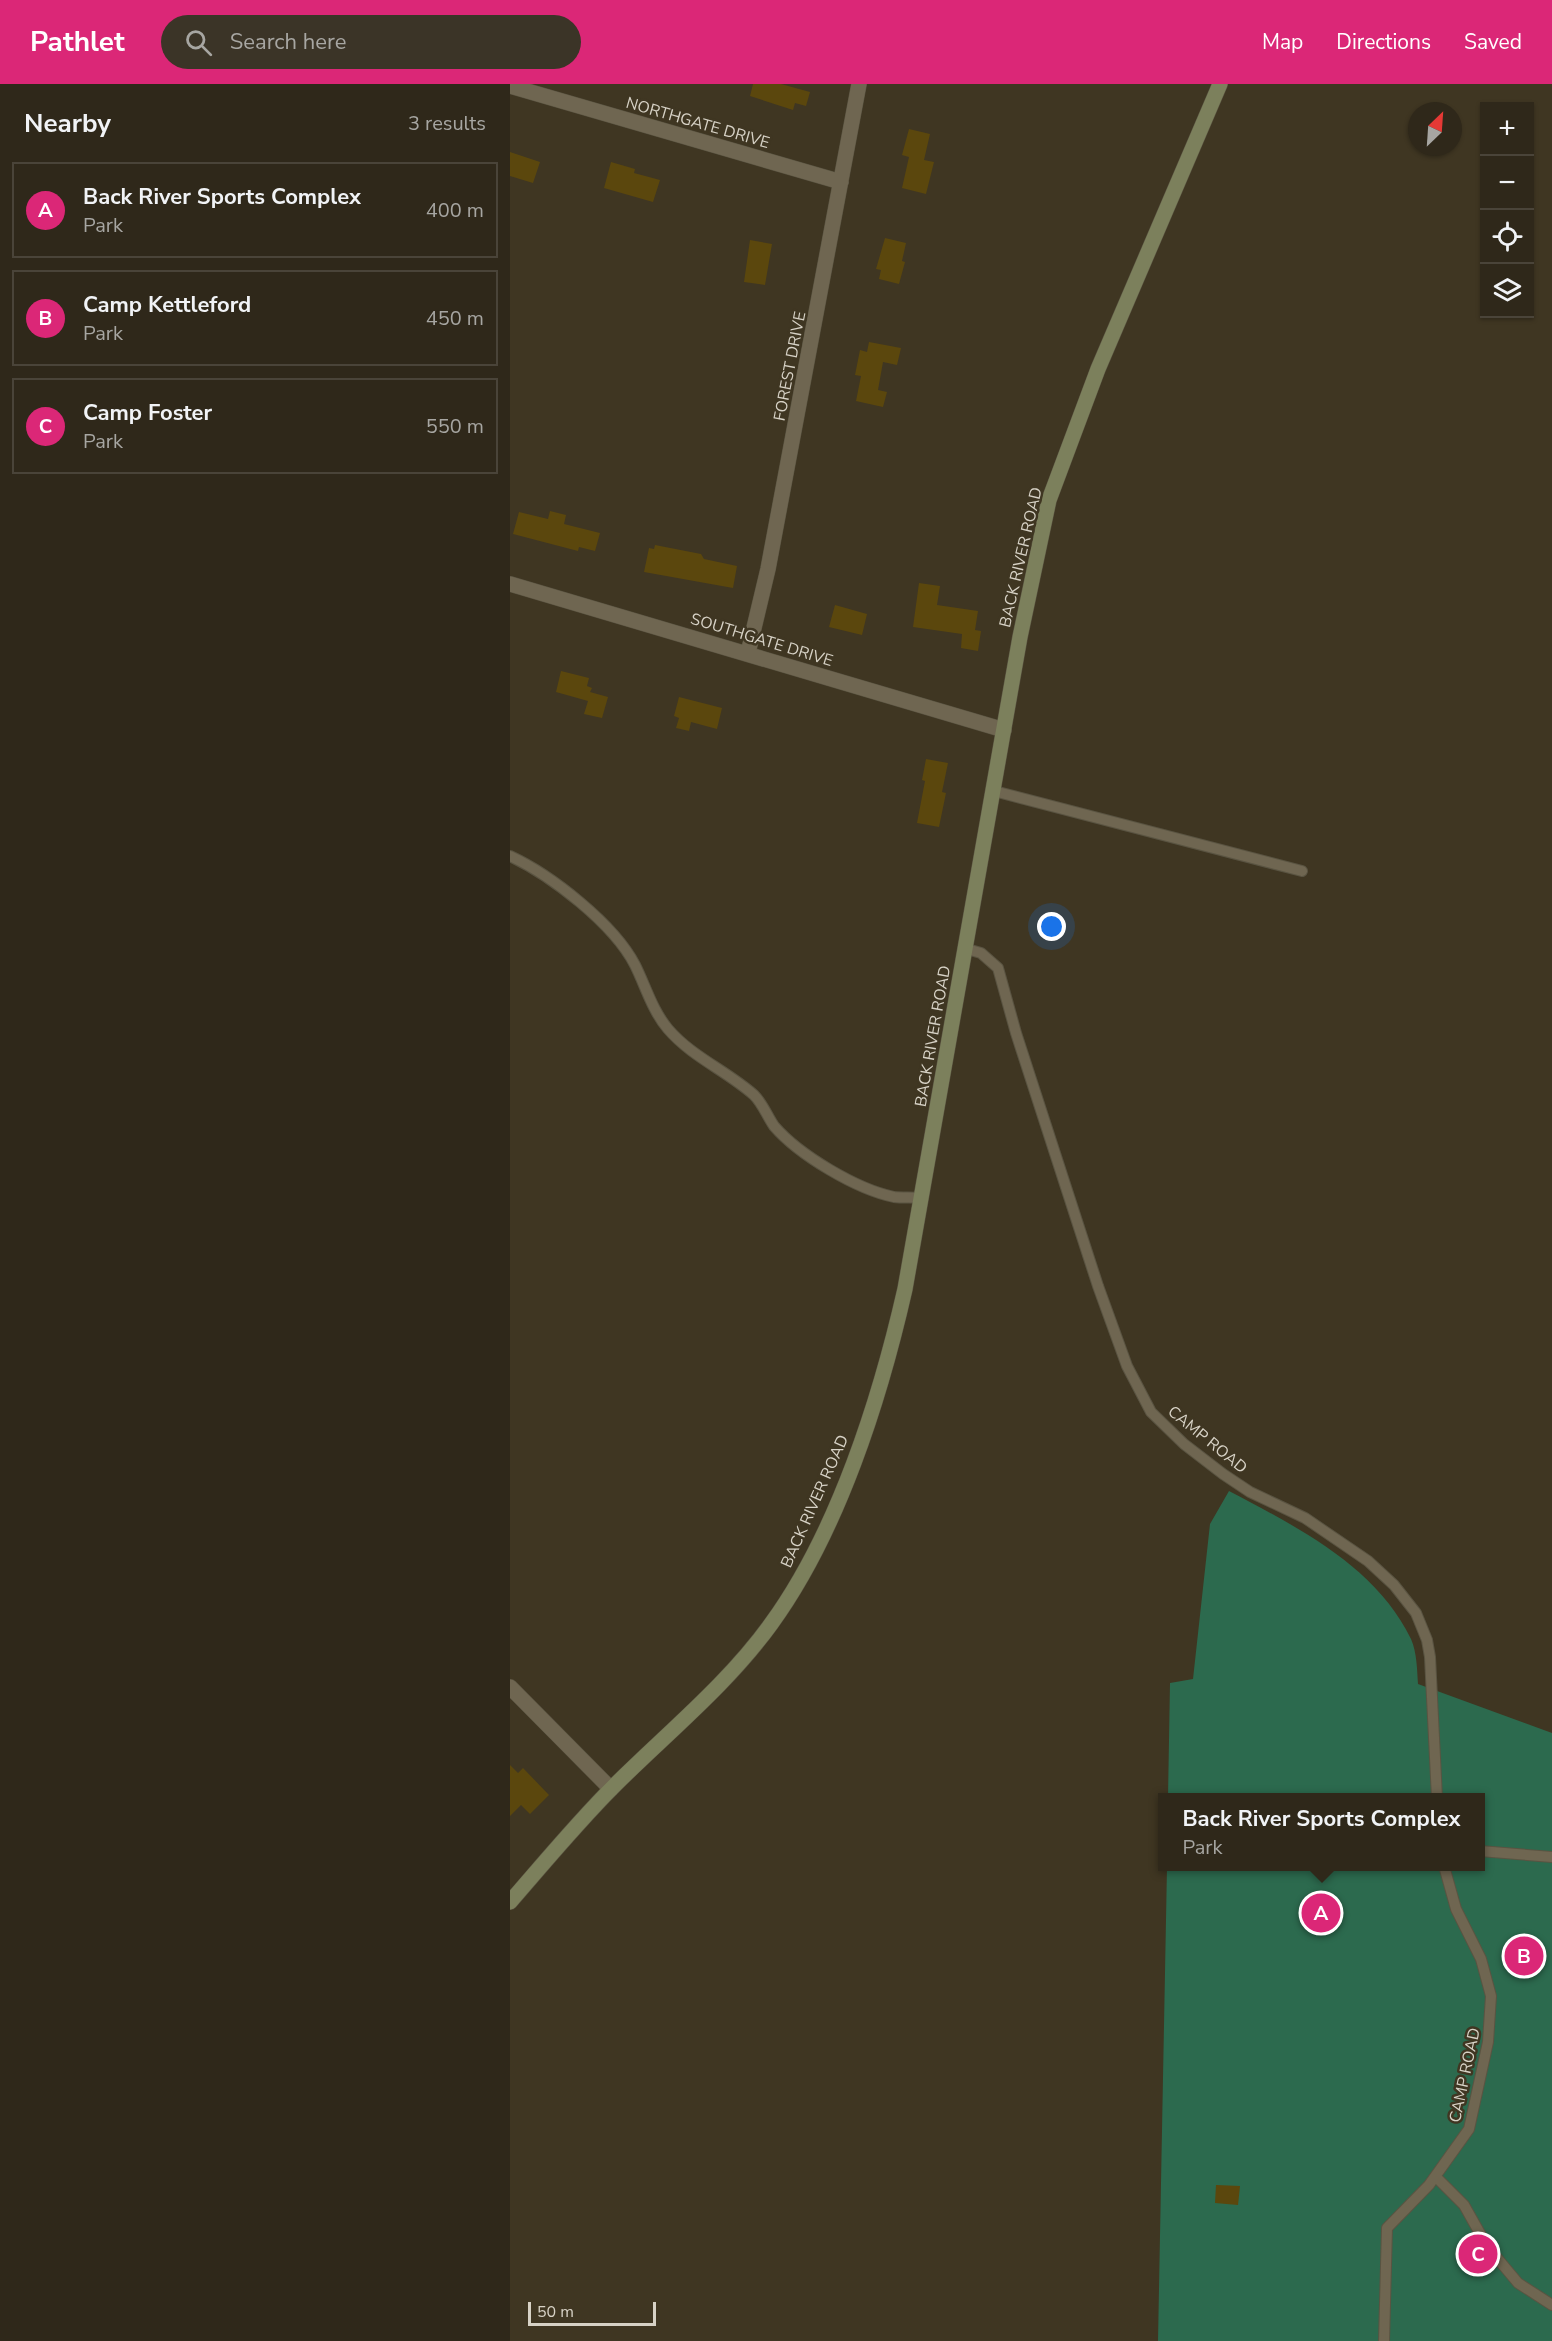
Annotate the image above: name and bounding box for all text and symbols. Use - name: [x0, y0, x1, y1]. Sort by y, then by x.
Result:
- search box: [161, 15, 581, 69]
- text: Pathlet: [30, 23, 125, 61]
- icon: search: [182, 26, 215, 59]
- text: Search here: [230, 27, 346, 57]
- text: Map: [1262, 28, 1303, 56]
- text: Directions: [1336, 28, 1431, 56]
- text: Saved: [1464, 28, 1522, 56]
- street label: NORTHGATE DRIVE: [623, 92, 772, 154]
- north arrow: [1408, 102, 1462, 156]
- map controls: [1480, 102, 1534, 318]
- button: +: [1480, 102, 1534, 156]
- text: Nearby: [24, 106, 111, 141]
- text: 3 results: [408, 110, 486, 137]
- button: −: [1480, 156, 1534, 210]
- text: Back River Sports Complex: [83, 182, 361, 212]
- text: A: [38, 197, 53, 224]
- text: 400 m: [426, 197, 484, 224]
- button: locate: [1480, 210, 1534, 264]
- text: Park: [83, 212, 123, 239]
- button: layers: [1480, 264, 1534, 318]
- text: Camp Kettleford: [83, 290, 251, 320]
- text: B: [39, 305, 52, 332]
- text: 450 m: [426, 305, 484, 332]
- street label: FOREST DRIVE: [769, 310, 811, 423]
- text: Park: [83, 320, 123, 347]
- text: Camp Foster: [83, 398, 212, 428]
- text: C: [39, 413, 52, 440]
- text: 550 m: [426, 413, 484, 440]
- text: Park: [83, 428, 123, 455]
- street label: BACK RIVER ROAD: [994, 485, 1048, 629]
- street label: SOUTHGATE DRIVE: [688, 608, 836, 672]
- your location: [1037, 912, 1066, 941]
- street label: BACK RIVER ROAD: [910, 964, 956, 1109]
- street label: CAMP ROAD: [1163, 1401, 1252, 1479]
- street label: BACK RIVER ROAD: [776, 1431, 854, 1571]
- popup: [1158, 1793, 1485, 1871]
- text: Back River Sports Complex: [1182, 1804, 1461, 1834]
- text: Park: [1182, 1834, 1222, 1861]
- pin: A: [1302, 1890, 1340, 1936]
- pin: B: [1504, 1934, 1544, 1978]
- street label: CAMP ROAD: [1444, 2026, 1486, 2125]
- pin: C: [1458, 2232, 1498, 2276]
- scale bar: [528, 2299, 656, 2326]
- text: 50 m: [537, 2301, 574, 2323]

